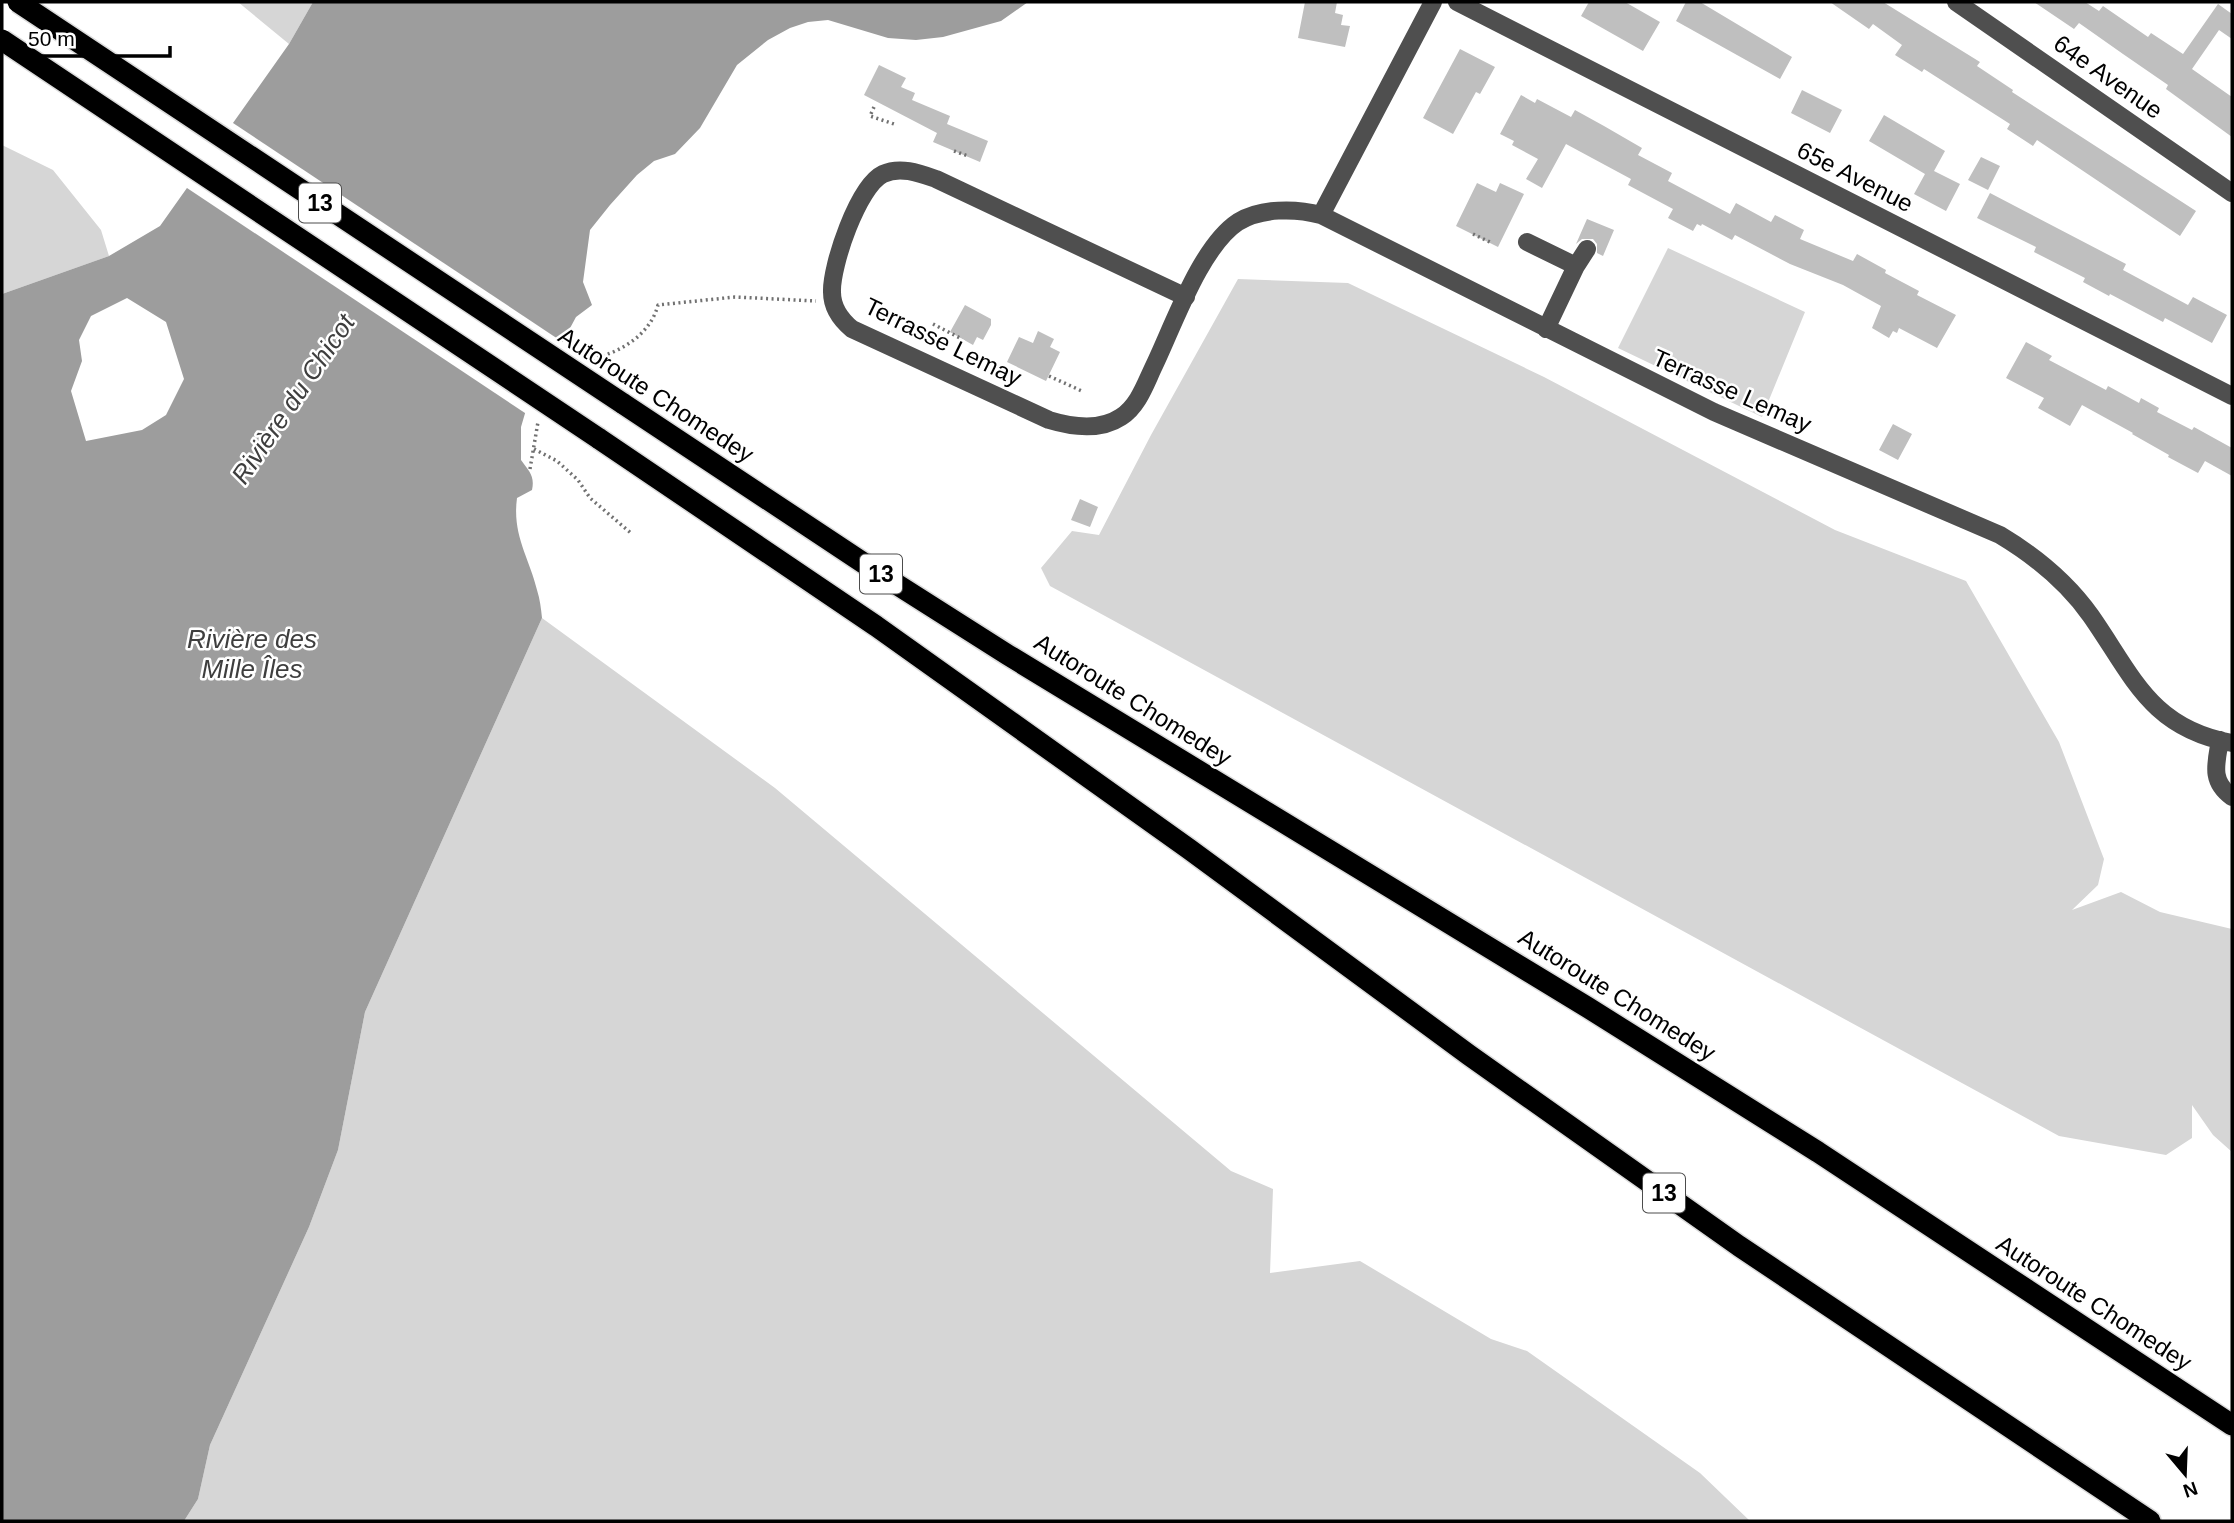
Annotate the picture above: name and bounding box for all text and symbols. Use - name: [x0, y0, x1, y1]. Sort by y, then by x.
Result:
- scale bar: [18, 14, 170, 58]
- text: 50 m: [28, 27, 75, 50]
- street label: 64e Avenue: [2049, 29, 2168, 124]
- street label: 65e Avenue: [1793, 136, 1918, 217]
- road number: 13: [299, 184, 341, 222]
- street label: Terrasse Lemay: [861, 292, 1026, 391]
- water label: Rivière du Chicot: [225, 307, 362, 489]
- street label: Autoroute Chomedey: [554, 321, 759, 468]
- street label: Terrasse Lemay: [1649, 343, 1816, 438]
- road number: 13: [860, 554, 902, 594]
- water label: Rivière des Mille Îles: [187, 624, 317, 684]
- street label: Autoroute Chomedey: [1030, 628, 1237, 771]
- street label: Autoroute Chomedey: [1514, 923, 1721, 1066]
- road number: 13: [1643, 1174, 1685, 1212]
- street label: Autoroute Chomedey: [1992, 1229, 2197, 1376]
- north arrow: [2150, 1439, 2220, 1509]
- text: N: [2180, 1477, 2200, 1502]

